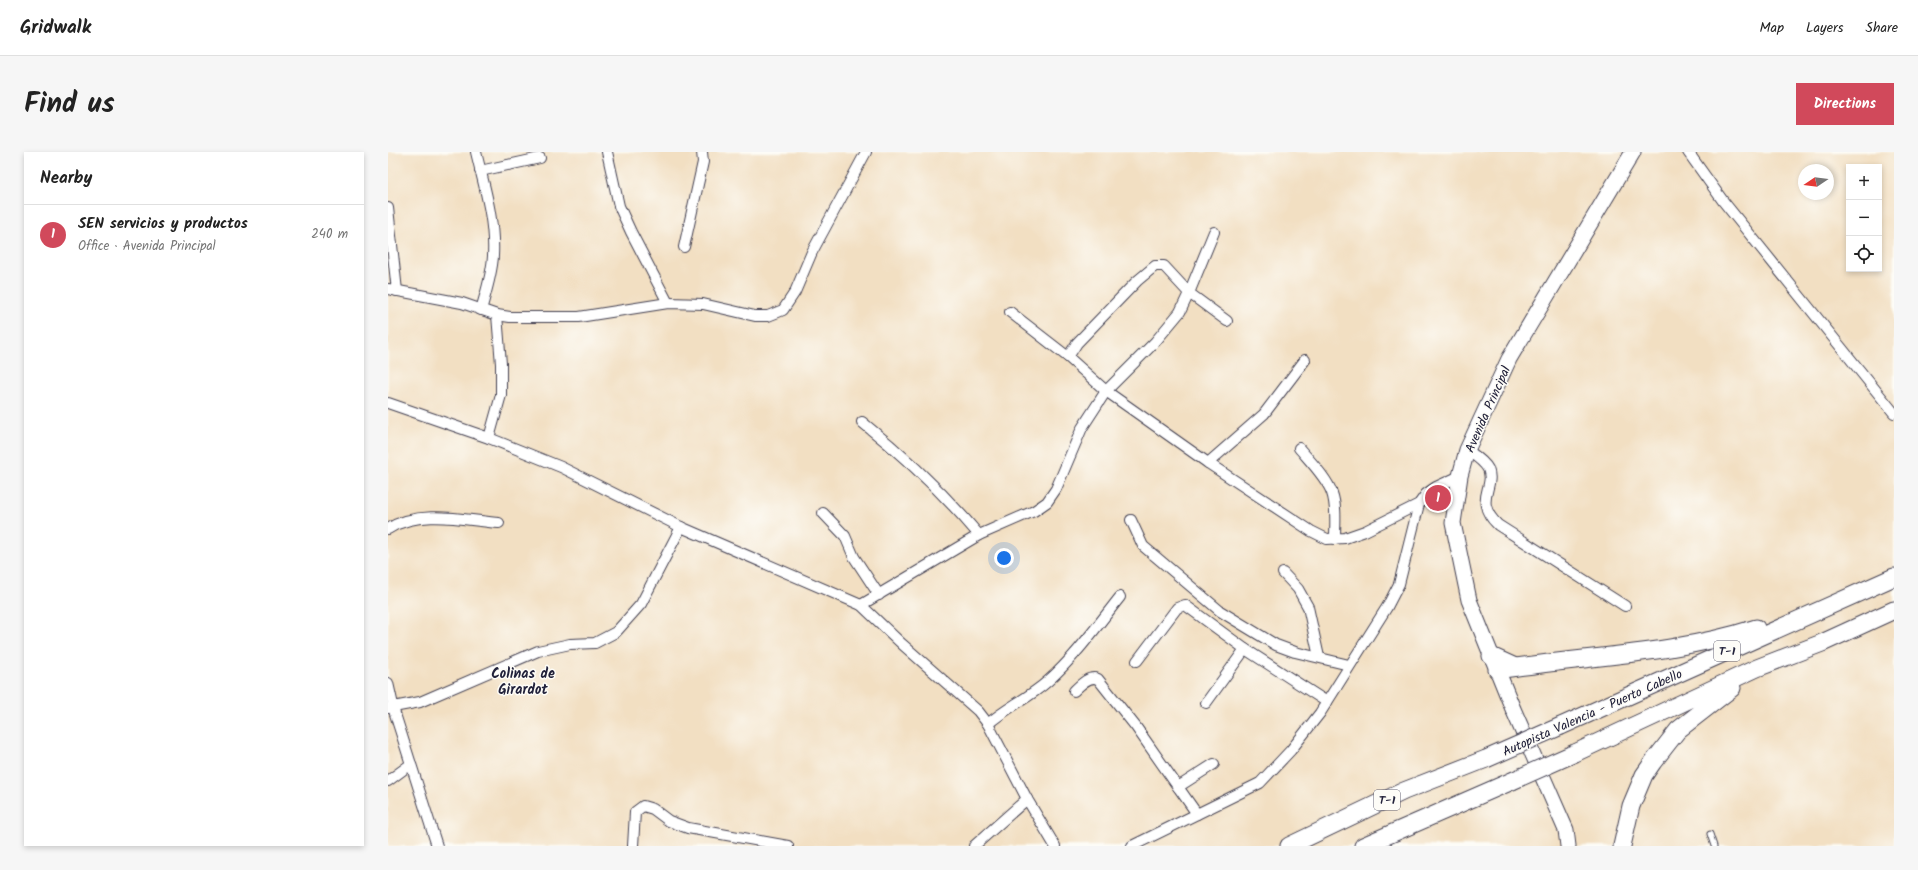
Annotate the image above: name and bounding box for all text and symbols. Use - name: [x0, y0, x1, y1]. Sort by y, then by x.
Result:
- text: Gridwalk: [20, 13, 91, 43]
- text: Map: [1760, 17, 1784, 39]
- text: Layers: [1806, 17, 1844, 39]
- text: Share: [1866, 17, 1898, 39]
- text: Find us: [24, 82, 115, 127]
- button: Directions: [1796, 83, 1894, 125]
- north arrow: [1798, 164, 1834, 200]
- map controls: [1846, 164, 1882, 272]
- button: +: [1846, 164, 1882, 200]
- text: Nearby: [40, 165, 92, 192]
- button: −: [1846, 200, 1882, 236]
- text: SEN servicios y productos: [78, 212, 248, 236]
- text: 1: [51, 224, 55, 245]
- text: 240 m: [311, 224, 348, 245]
- text: Office · Avenida Principal: [78, 236, 216, 257]
- button: locate: [1846, 236, 1882, 272]
- street label: Avenida Principal: [1460, 363, 1517, 456]
- pin: 1: [1425, 483, 1451, 513]
- your location: [994, 548, 1014, 568]
- road number: T-1: [1714, 641, 1740, 661]
- district label: Colinas de Girardot: [491, 663, 555, 701]
- street label: Autopista Valencia - Puerto Cabello: [1499, 664, 1686, 763]
- road number: T-1: [1374, 790, 1400, 810]

